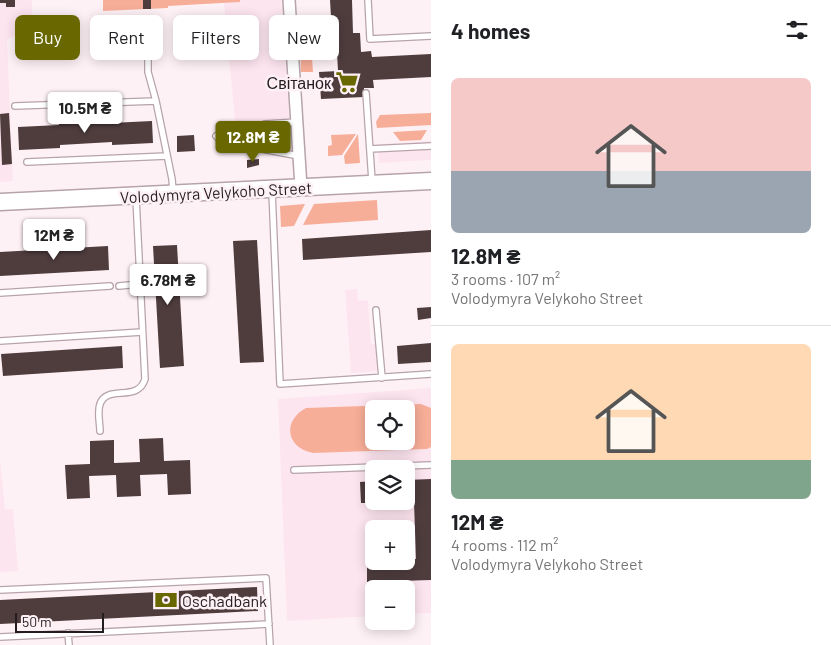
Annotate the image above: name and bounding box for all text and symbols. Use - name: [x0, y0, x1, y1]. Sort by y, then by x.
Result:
- chip: Buy: [15, 15, 80, 60]
- chip: Rent: [90, 15, 163, 60]
- chip: Filters: [173, 15, 259, 60]
- chip: New: [269, 15, 339, 60]
- icon: filters: [783, 16, 811, 44]
- text: 4 homes: [451, 18, 530, 43]
- supermarket icon: Світанок: [334, 69, 360, 95]
- place label: Світанок: [267, 73, 332, 92]
- pin: 10.5M ₴: [39, 92, 131, 134]
- text: 10.5M ₴: [58, 98, 112, 117]
- icon: home: [586, 111, 676, 201]
- pin: 12.8M ₴: [207, 120, 299, 163]
- text: 12.8M ₴: [227, 127, 279, 146]
- street label: Volodymyra Velykoho Street: [119, 177, 313, 207]
- pin: 12M ₴: [19, 218, 89, 261]
- text: 12M ₴: [34, 225, 74, 244]
- text: 12.8M ₴: [451, 243, 520, 268]
- pin: 6.78M ₴: [122, 264, 214, 306]
- text: 3 rooms · 107 m²: [451, 269, 560, 288]
- text: 6.78M ₴: [141, 270, 195, 289]
- text: Volodymyra Velykoho Street: [451, 288, 643, 307]
- icon: home: [586, 376, 676, 466]
- map controls: [365, 400, 415, 630]
- button: locate: [365, 400, 415, 450]
- button: layers: [365, 460, 415, 510]
- text: 12M ₴: [451, 509, 503, 534]
- button: +: [365, 520, 415, 570]
- text: 4 rooms · 112 m²: [451, 535, 558, 554]
- text: Volodymyra Velykoho Street: [451, 554, 643, 573]
- button: −: [365, 580, 415, 630]
- bank icon: Oschadbank: [153, 587, 179, 613]
- place label: Oschadbank: [182, 591, 267, 610]
- scale bar: [15, 610, 104, 633]
- text: 50 m: [22, 613, 51, 630]

